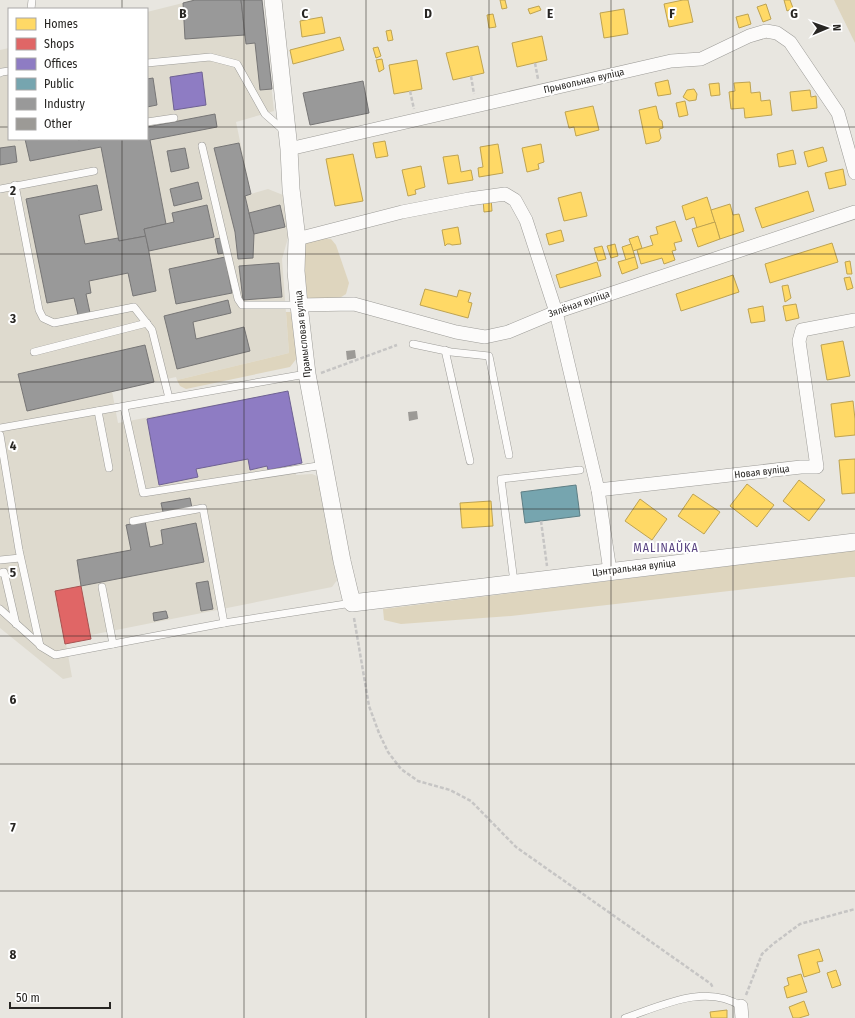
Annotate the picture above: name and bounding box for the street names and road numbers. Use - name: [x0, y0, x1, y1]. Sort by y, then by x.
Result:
- street label: Прывольная вуліца: [542, 65, 626, 96]
- street label: Зялёная вуліца: [546, 287, 612, 320]
- street label: Прамысловая вуліца: [291, 290, 314, 378]
- street label: Новая вуліца: [734, 462, 790, 481]
- street label: Цэнтральная вуліца: [591, 556, 677, 579]

